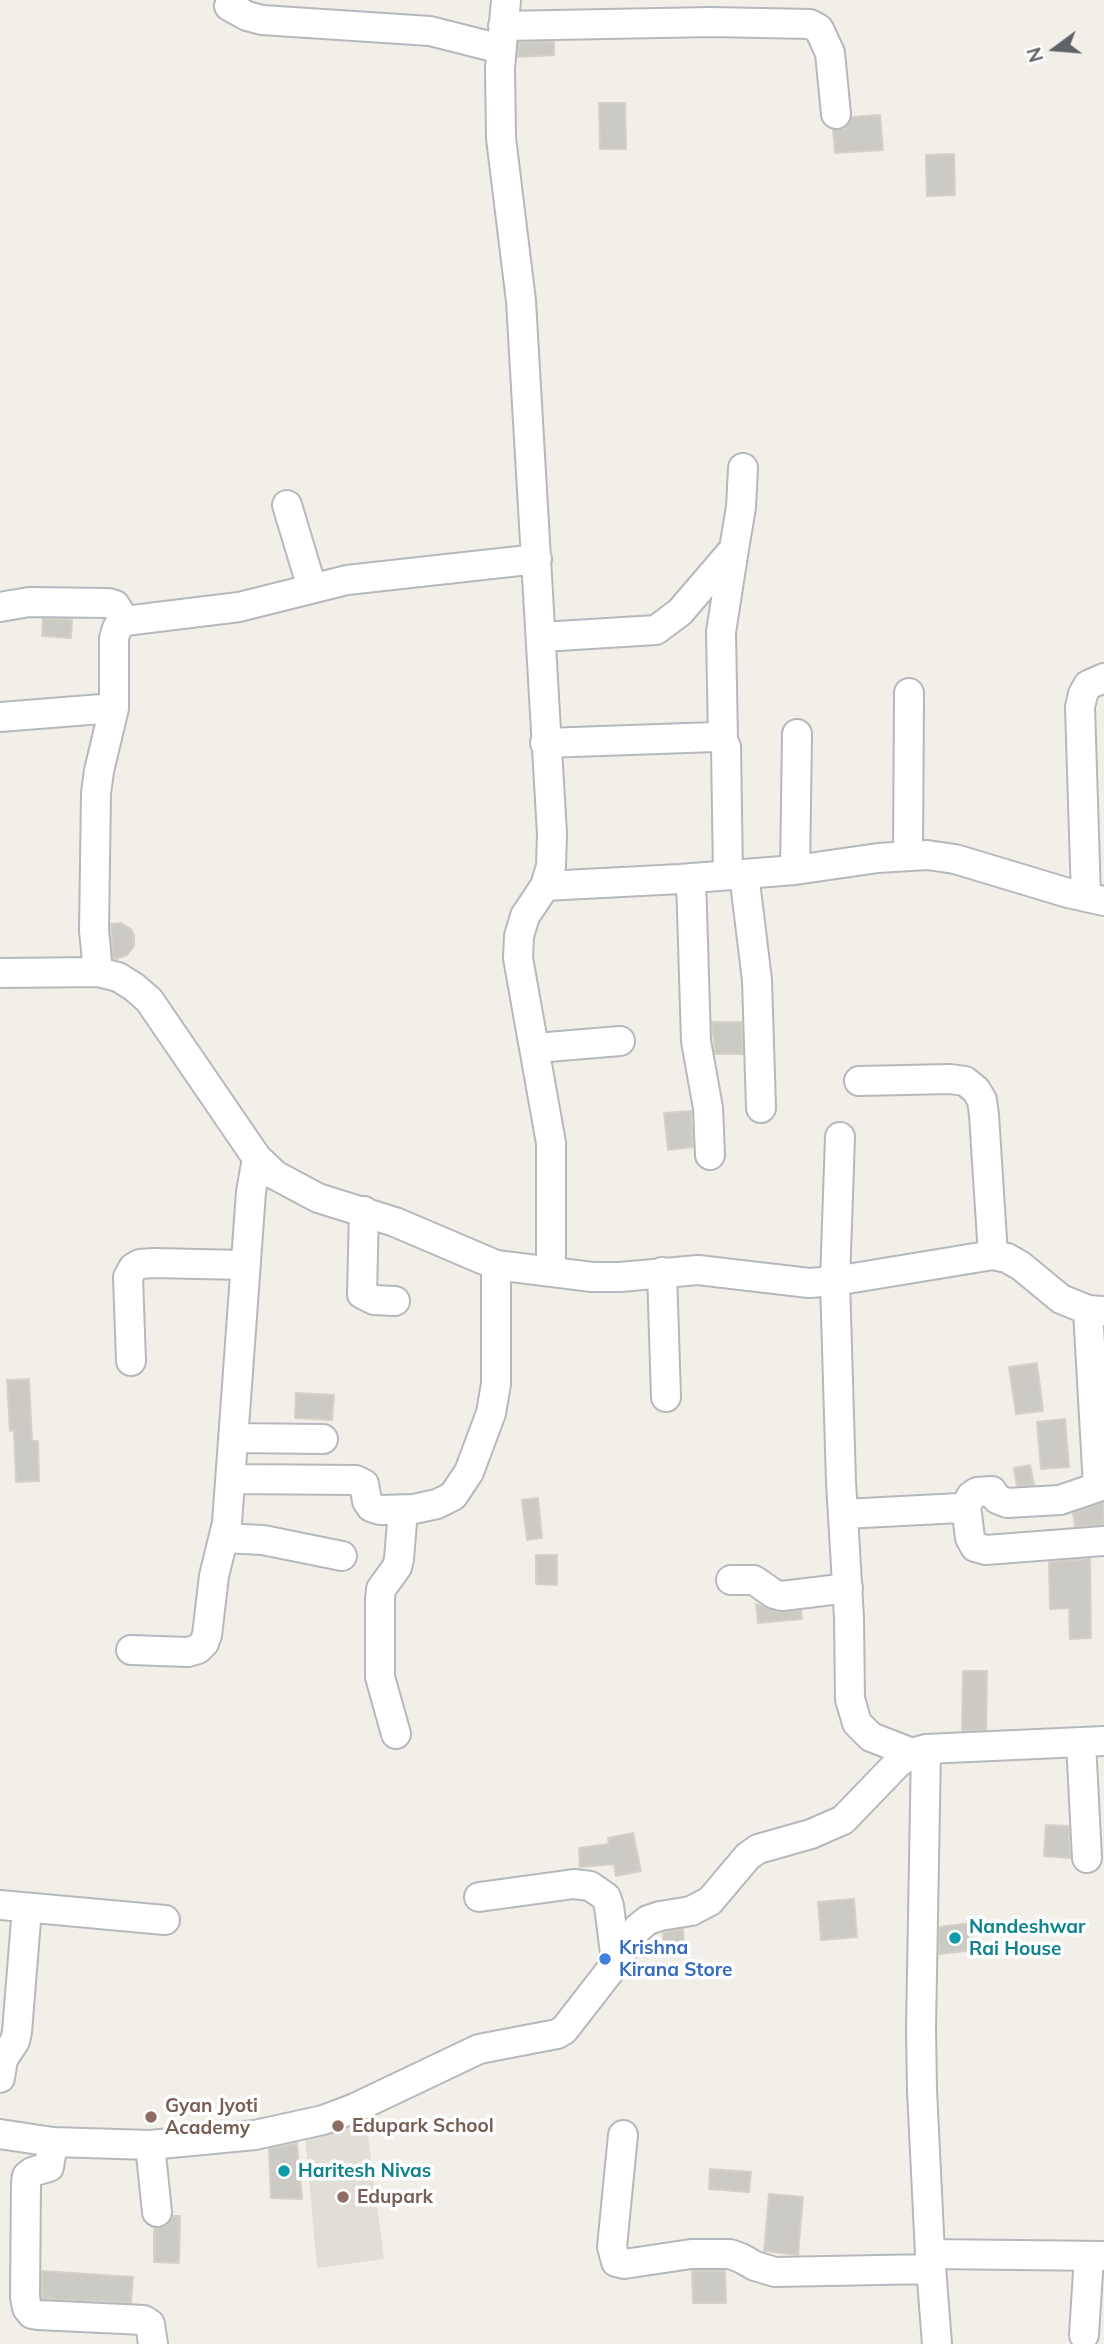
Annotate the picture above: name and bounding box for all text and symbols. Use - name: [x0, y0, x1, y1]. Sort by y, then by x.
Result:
- north arrow: [1020, 14, 1090, 84]
- text: N: [1021, 45, 1048, 65]
- place label: Nandeshwar Rai House: [969, 1916, 1085, 1960]
- marker: Nandeshwar Rai House: [947, 1930, 963, 1946]
- place label: Krishna Kirana Store: [619, 1937, 732, 1981]
- marker: Krishna Kirana Store: [597, 1951, 613, 1967]
- place label: Gyan Jyoti Academy: [165, 2095, 258, 2139]
- marker: Gyan Jyoti Academy: [143, 2109, 159, 2125]
- place label: Edupark School: [352, 2115, 494, 2137]
- marker: Edupark School: [330, 2118, 346, 2134]
- place label: Haritesh Nivas: [298, 2160, 431, 2182]
- marker: Haritesh Nivas: [276, 2163, 292, 2179]
- place label: Edupark: [357, 2186, 433, 2208]
- marker: Edupark: [335, 2189, 351, 2205]

